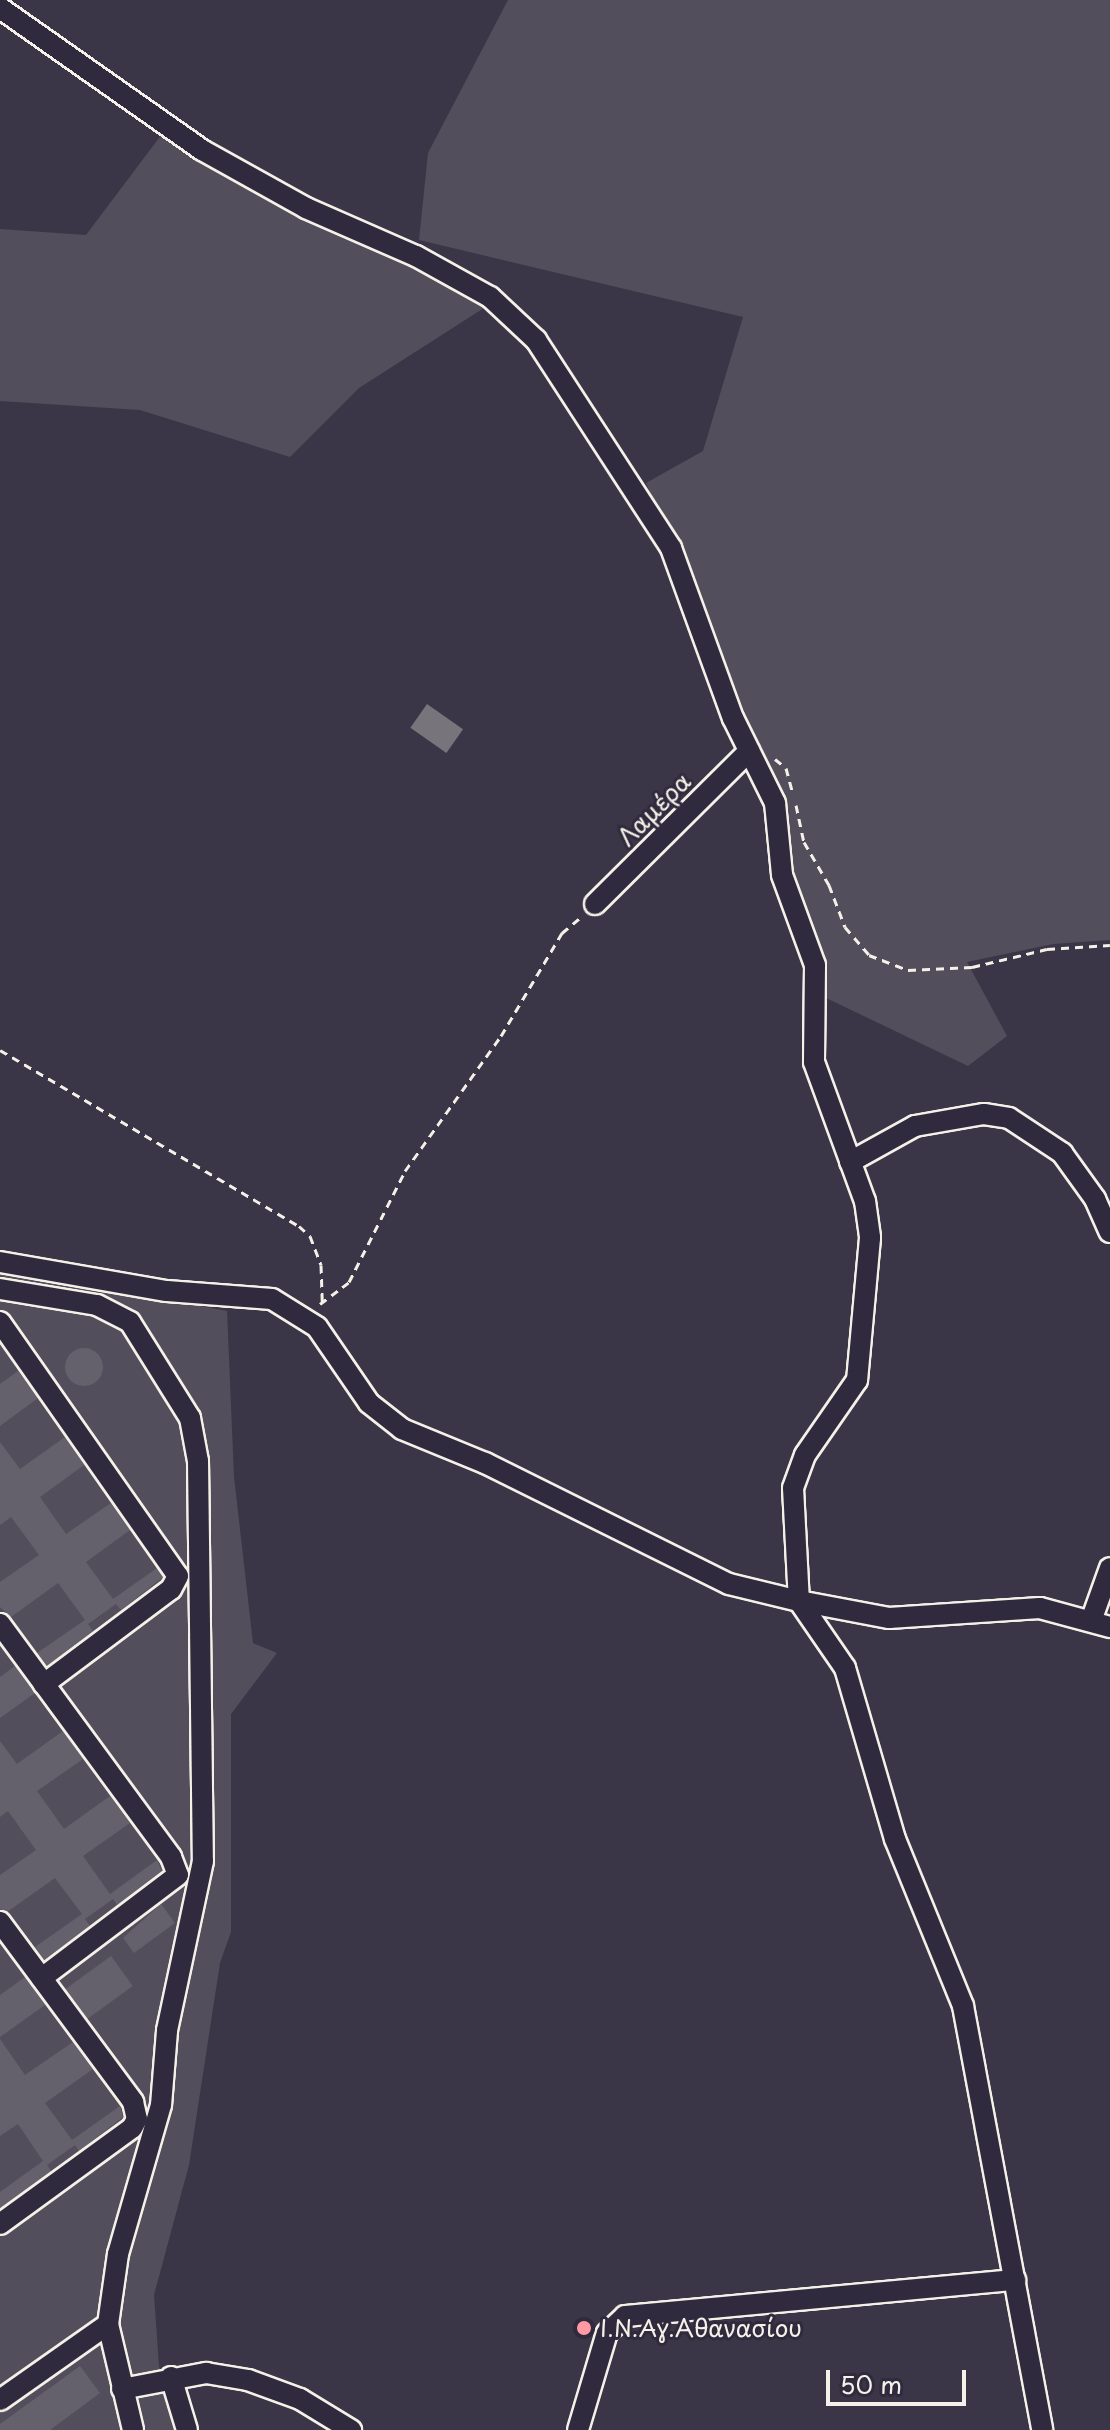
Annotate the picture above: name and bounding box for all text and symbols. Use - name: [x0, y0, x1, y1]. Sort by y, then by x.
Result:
- street label: Λαμέρα: [612, 767, 696, 851]
- place label: Ι.Ν.Αγ.Αθανασίου: [600, 2314, 802, 2342]
- marker: Ι.Ν.Αγ.Αθανασίου: [575, 2319, 593, 2337]
- scale bar: [830, 2354, 970, 2404]
- text: 50 m: [840, 2366, 902, 2402]

